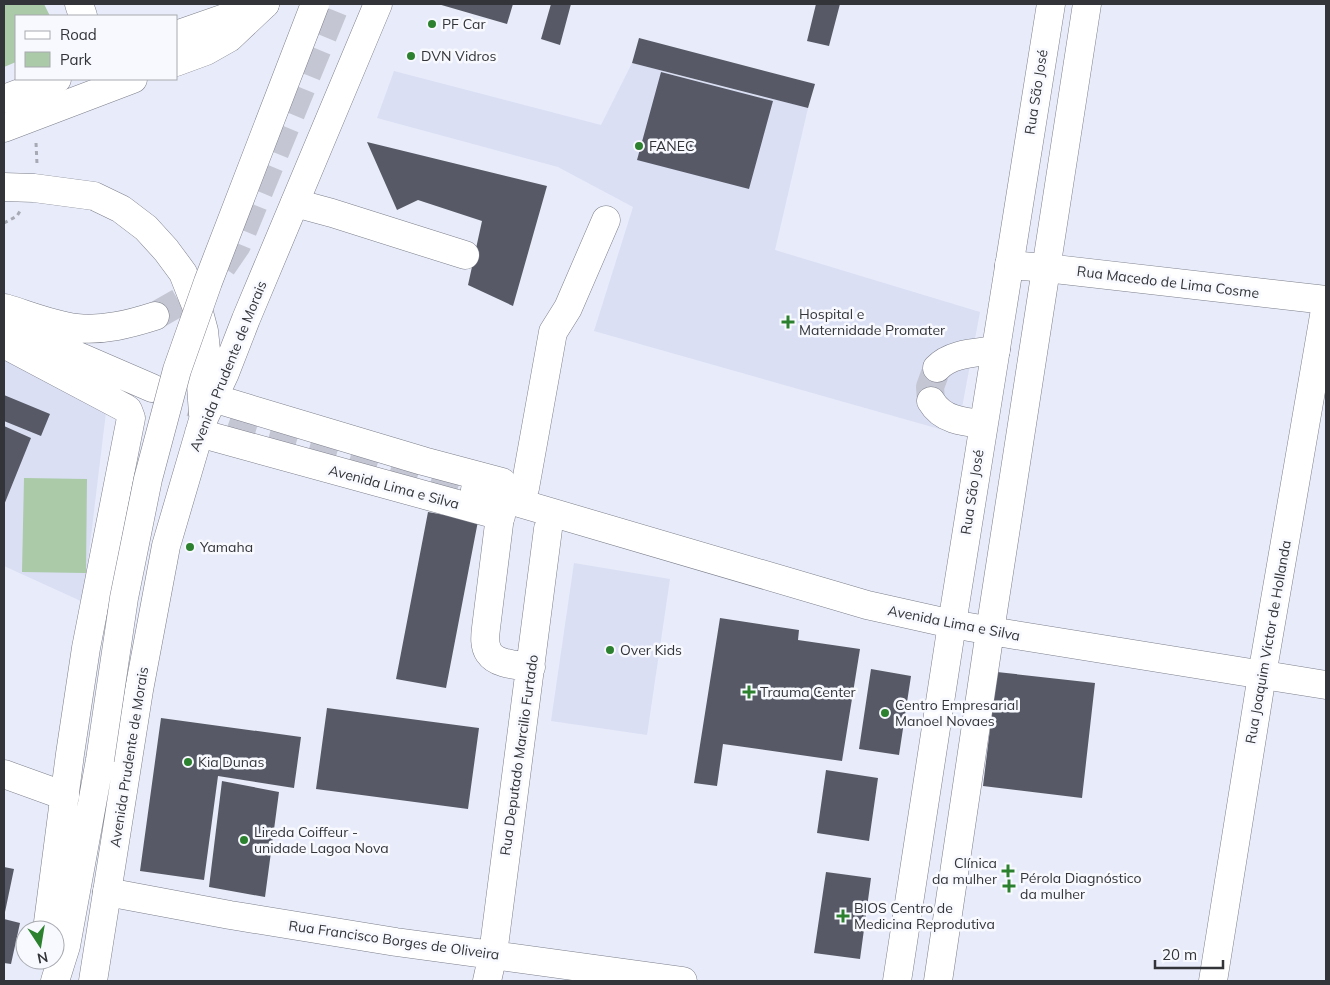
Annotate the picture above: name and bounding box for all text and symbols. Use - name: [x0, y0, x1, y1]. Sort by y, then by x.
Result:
- legend: [15, 15, 178, 80]
- place label: PF Car: [442, 15, 486, 33]
- marker: PF Car: [426, 18, 438, 30]
- text: Road: [60, 25, 97, 44]
- place label: DVN Vidros: [421, 47, 497, 65]
- street label: Rua São José: [1020, 48, 1052, 136]
- text: Park: [60, 50, 92, 69]
- marker: DVN Vidros: [405, 50, 417, 62]
- place label: FANEC: [649, 137, 695, 155]
- marker: FANEC: [633, 140, 645, 152]
- street label: Rua Macedo de Lima Cosme: [1076, 262, 1260, 302]
- street label: Avenida Prudente de Morais: [185, 278, 271, 454]
- place label: Hospital e Maternidade Promater: [799, 305, 946, 339]
- marker: Hospital e Maternidade Promater: [781, 315, 795, 329]
- street label: Rua São José: [956, 448, 988, 536]
- street label: Avenida Lima e Silva: [327, 461, 461, 513]
- place label: Yamaha: [199, 538, 253, 556]
- street label: Rua Joaquim Victor de Hollanda: [1241, 539, 1295, 745]
- marker: Yamaha: [184, 541, 196, 553]
- street label: Avenida Lima e Silva: [886, 601, 1022, 645]
- place label: Over Kids: [620, 641, 682, 659]
- marker: Over Kids: [604, 644, 616, 656]
- street label: Rua Deputado Marcilio Furtado: [496, 653, 542, 857]
- street label: Avenida Prudente de Morais: [106, 665, 152, 849]
- place label: Trauma Center: [760, 683, 857, 701]
- marker: Trauma Center: [742, 685, 756, 699]
- place label: Centro Empresarial Manoel Novaes: [895, 696, 1018, 730]
- marker: Centro Empresarial Manoel Novaes: [879, 707, 891, 719]
- place label: Kia Dunas: [198, 753, 264, 771]
- marker: Kia Dunas: [182, 756, 194, 768]
- place label: Lireda Coiffeur - unidade Lagoa Nova: [254, 823, 389, 857]
- marker: Lireda Coiffeur - unidade Lagoa Nova: [238, 834, 250, 846]
- place label: Clínica da mulher: [932, 854, 998, 888]
- marker: Clínica da mulher: [1001, 864, 1015, 878]
- place label: Pérola Diagnóstico da mulher: [1020, 869, 1142, 903]
- marker: Pérola Diagnóstico da mulher: [1002, 879, 1016, 893]
- place label: BIOS Centro de Medicina Reprodutiva: [854, 899, 995, 933]
- marker: BIOS Centro de Medicina Reprodutiva: [836, 909, 850, 923]
- street label: Rua Francisco Borges de Oliveira: [287, 916, 501, 964]
- north arrow: [15, 920, 65, 970]
- scale bar: [1155, 938, 1222, 970]
- text: 20 m: [1162, 945, 1197, 964]
- text: N: [36, 948, 50, 968]

